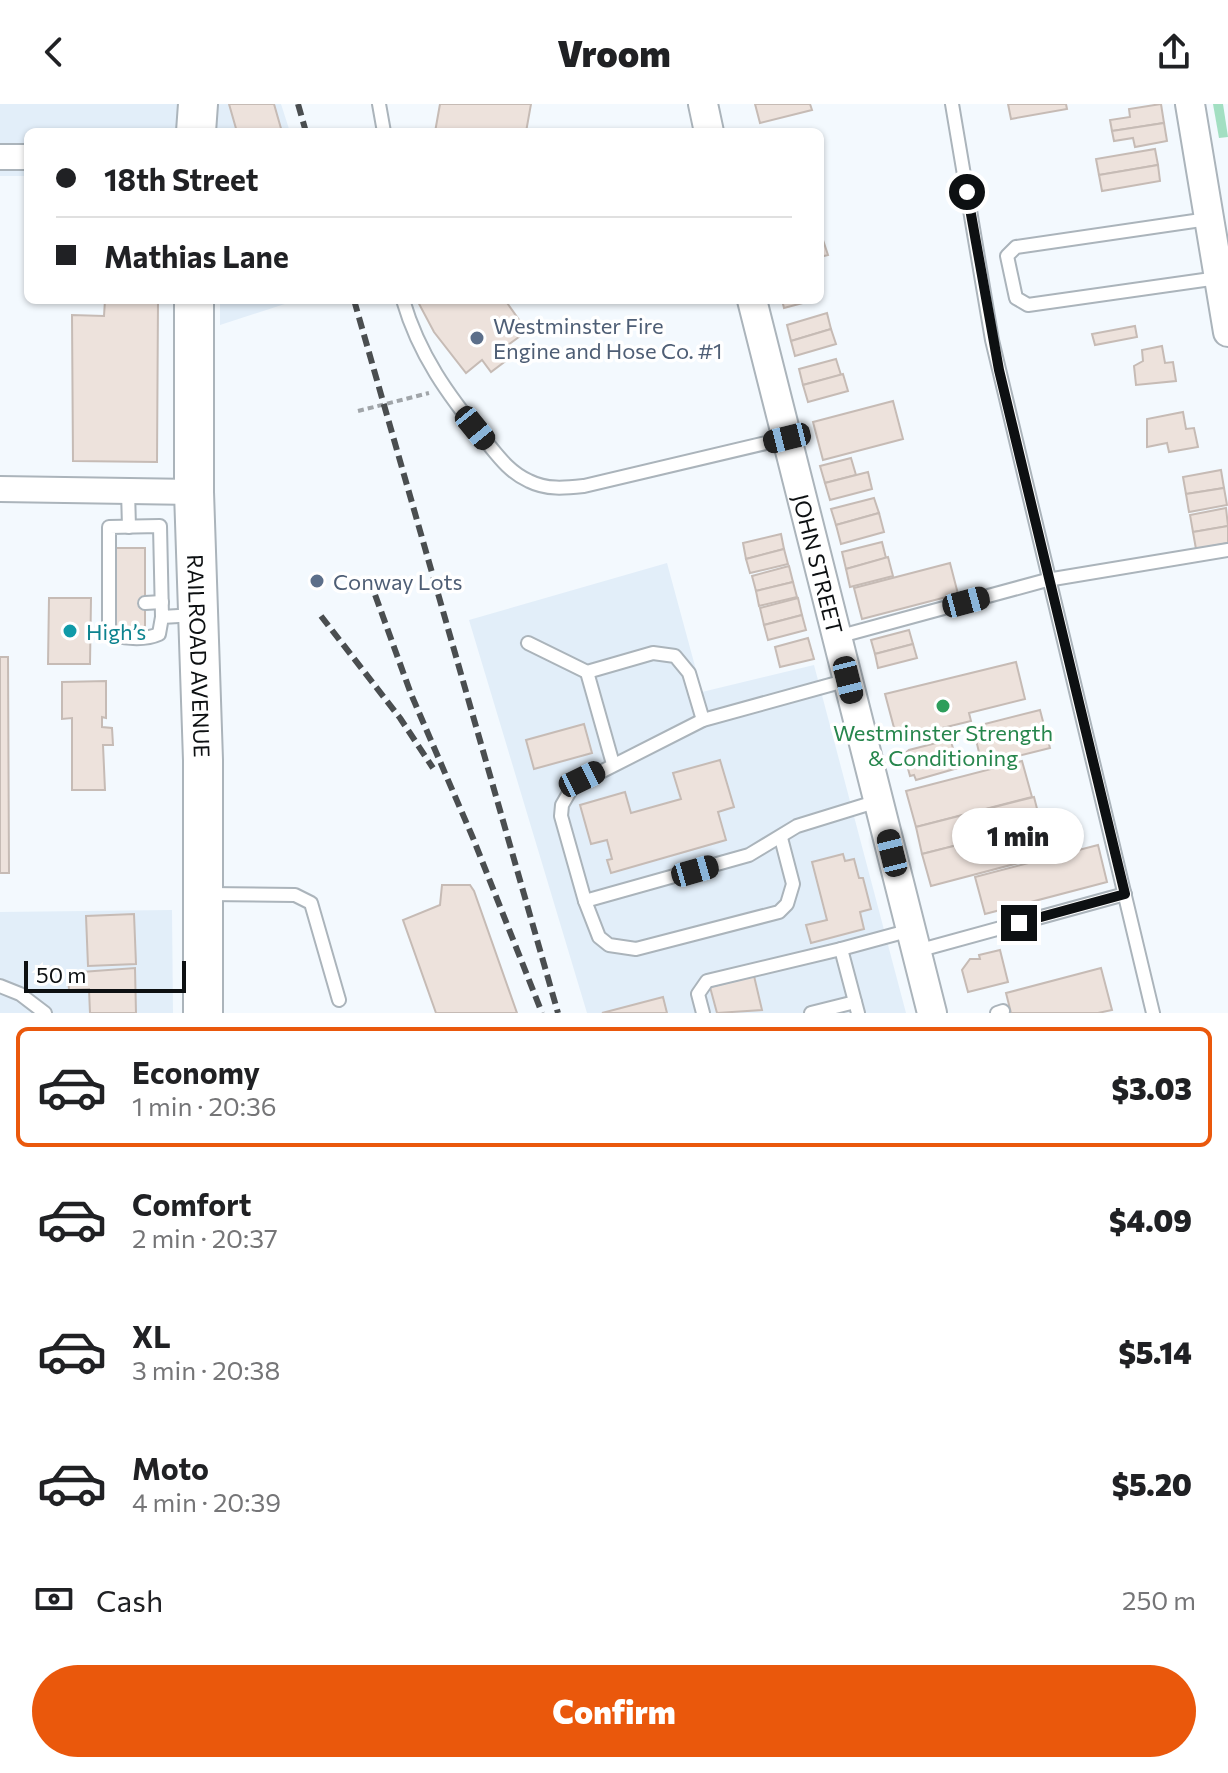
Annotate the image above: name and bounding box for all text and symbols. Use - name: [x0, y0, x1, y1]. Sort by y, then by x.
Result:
- icon: back: [32, 30, 76, 74]
- text: Vroom: [557, 30, 671, 74]
- icon: share: [1152, 30, 1196, 74]
- text: 18th Street: [104, 160, 258, 197]
- route start: [949, 174, 985, 210]
- text: Mathias Lane: [104, 237, 289, 274]
- place label: Westminster Fire Engine and Hose Co. #1: [493, 312, 722, 364]
- marker: Westminster Fire Engine and Hose Co. #1: [468, 329, 486, 347]
- car: [451, 402, 499, 454]
- car: [761, 421, 813, 455]
- street label: JOHN STREET: [788, 491, 849, 637]
- street label: RAILROAD AVENUE: [183, 554, 216, 758]
- place label: Conway Lots: [333, 568, 462, 595]
- marker: Conway Lots: [308, 572, 326, 590]
- car: [940, 584, 992, 620]
- place label: High’s: [86, 618, 146, 645]
- marker: High’s: [61, 622, 79, 640]
- car: [831, 654, 865, 706]
- marker: Westminster Strength & Conditioning: [934, 697, 952, 715]
- place label: Westminster Strength & Conditioning: [833, 719, 1053, 771]
- car: [555, 758, 609, 800]
- callout: 1 min: [953, 807, 1085, 863]
- text: 1 min: [987, 820, 1049, 851]
- car: [875, 827, 909, 879]
- car: [669, 853, 721, 889]
- route end: [1001, 905, 1037, 941]
- scale bar: [24, 957, 186, 993]
- text: 50 m: [36, 961, 86, 988]
- icon: car: [36, 1051, 108, 1123]
- text: Economy: [132, 1053, 260, 1090]
- text: $3.03: [1112, 1069, 1192, 1106]
- text: 1 min · 20:36: [132, 1090, 277, 1121]
- icon: car: [36, 1183, 108, 1255]
- text: Comfort: [132, 1185, 251, 1222]
- text: $4.09: [1109, 1201, 1192, 1238]
- text: 2 min · 20:37: [132, 1222, 278, 1253]
- icon: car: [36, 1315, 108, 1387]
- text: XL: [132, 1317, 171, 1354]
- text: $5.14: [1118, 1333, 1192, 1370]
- text: 3 min · 20:38: [132, 1354, 280, 1385]
- icon: car: [36, 1447, 108, 1519]
- text: Moto: [132, 1449, 209, 1486]
- text: $5.20: [1112, 1465, 1192, 1502]
- text: 4 min · 20:39: [132, 1486, 281, 1517]
- icon: cash: [32, 1577, 76, 1621]
- text: Cash: [96, 1581, 163, 1618]
- text: 250 m: [1122, 1584, 1196, 1615]
- button: Confirm: [32, 1665, 1196, 1757]

